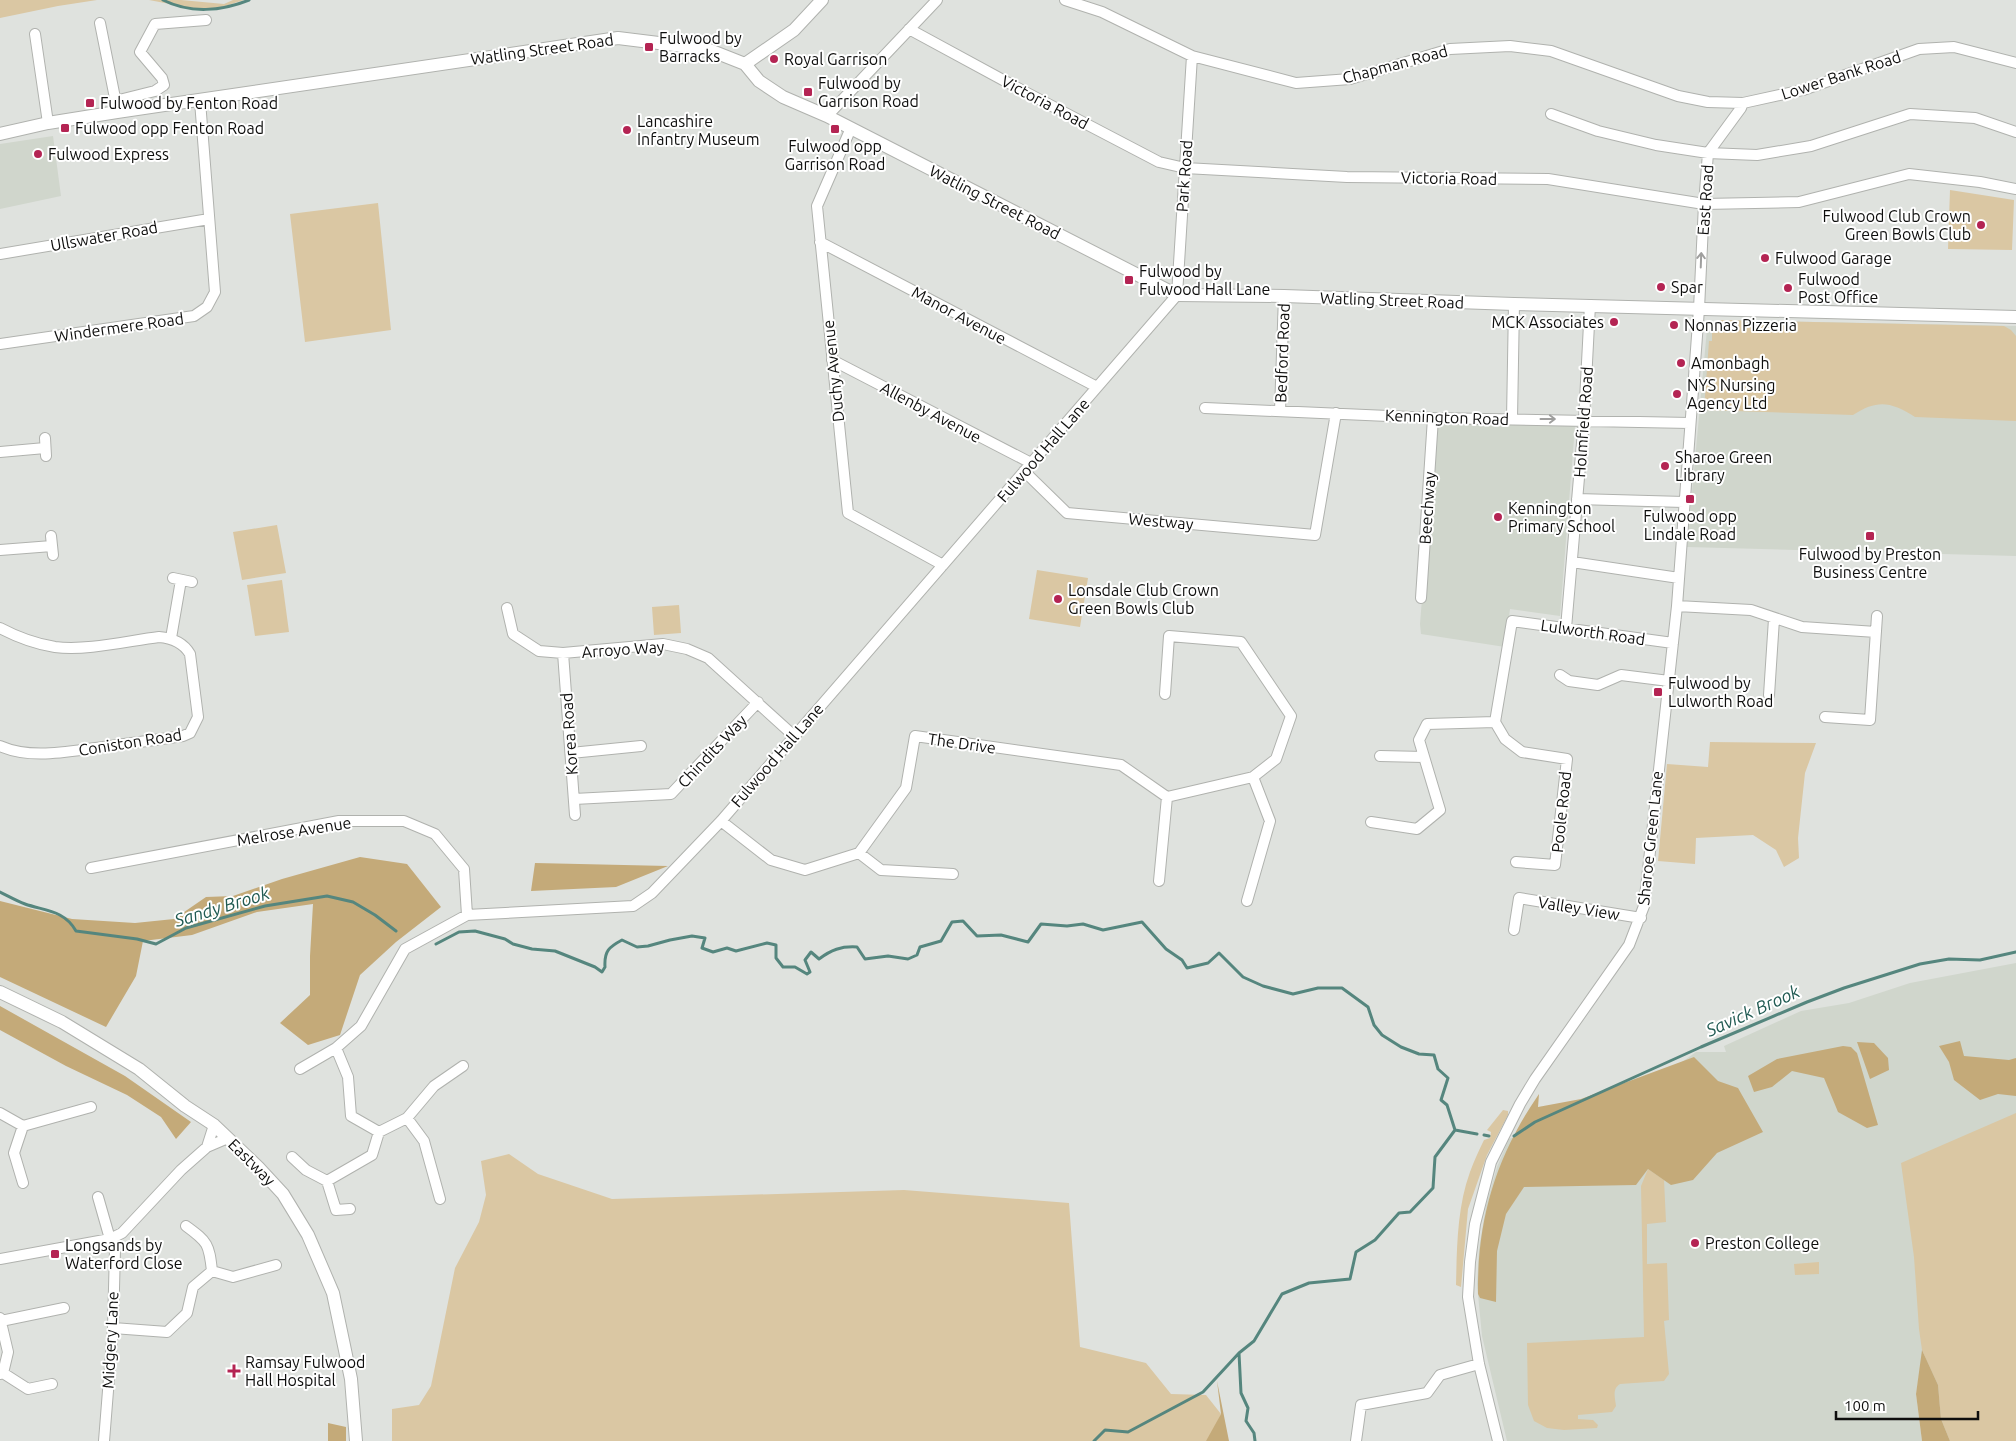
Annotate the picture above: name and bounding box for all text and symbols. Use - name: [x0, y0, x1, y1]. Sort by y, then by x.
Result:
- place label: Fulwood by Barracks: [659, 29, 742, 65]
- street label: Watling Street Road: [469, 30, 615, 68]
- marker: Fulwood by Barracks: [643, 41, 655, 53]
- street label: Chapman Road: [1340, 41, 1450, 87]
- street label: Lower Bank Road: [1779, 47, 1903, 103]
- place label: Royal Garrison: [784, 50, 887, 68]
- marker: Royal Garrison: [768, 53, 780, 65]
- street label: Victoria Road: [998, 71, 1092, 133]
- place label: Fulwood by Garrison Road: [818, 74, 919, 110]
- marker: Fulwood by Garrison Road: [802, 86, 814, 98]
- place label: Fulwood by Fenton Road: [100, 94, 278, 112]
- marker: Fulwood by Fenton Road: [84, 97, 96, 109]
- place label: Lancashire Infantry Museum: [637, 112, 760, 148]
- place label: Fulwood opp Fenton Road: [75, 119, 264, 137]
- marker: Fulwood opp Fenton Road: [59, 122, 71, 134]
- marker: Fulwood opp Garrison Road: [829, 123, 841, 135]
- marker: Lancashire Infantry Museum: [621, 124, 633, 136]
- place label: Fulwood opp Garrison Road: [785, 137, 885, 173]
- street label: Park Road: [1172, 139, 1196, 213]
- place label: Fulwood Express: [48, 145, 169, 163]
- marker: Fulwood Express: [32, 148, 44, 160]
- street label: Watling Street Road: [927, 161, 1063, 243]
- street label: East Road: [1694, 164, 1716, 236]
- street label: Victoria Road: [1401, 168, 1497, 188]
- place label: Fulwood Club Crown Green Bowls Club: [1822, 207, 1971, 243]
- street label: Ullswater Road: [49, 218, 159, 254]
- marker: Fulwood Club Crown Green Bowls Club: [1975, 219, 1987, 231]
- place label: Fulwood Garage: [1775, 249, 1892, 267]
- marker: Fulwood Garage: [1759, 252, 1771, 264]
- one-way arrow: [1697, 253, 1706, 269]
- place label: Fulwood by Fulwood Hall Lane: [1139, 262, 1270, 298]
- place label: Fulwood Post Office: [1798, 270, 1878, 306]
- marker: Fulwood by Fulwood Hall Lane: [1123, 274, 1135, 286]
- place label: Spar: [1671, 278, 1703, 296]
- marker: Spar: [1655, 281, 1667, 293]
- marker: Fulwood Post Office: [1782, 282, 1794, 294]
- street label: Manor Avenue: [909, 283, 1009, 347]
- street label: Watling Street Road: [1320, 288, 1464, 312]
- street label: Bedford Road: [1271, 303, 1293, 403]
- street label: Windermere Road: [53, 309, 185, 345]
- place label: MCK Associates: [1491, 313, 1604, 331]
- marker: MCK Associates: [1608, 316, 1620, 328]
- place label: Nonnas Pizzeria: [1684, 316, 1797, 334]
- street label: Duchy Avenue: [819, 319, 847, 423]
- marker: Nonnas Pizzeria: [1668, 319, 1680, 331]
- place label: Amonbagh: [1691, 354, 1770, 372]
- marker: Amonbagh: [1675, 357, 1687, 369]
- street label: Holmfield Road: [1570, 366, 1596, 478]
- place label: NYS Nursing Agency Ltd: [1687, 376, 1776, 412]
- street label: Allenby Avenue: [878, 378, 984, 446]
- marker: NYS Nursing Agency Ltd: [1671, 388, 1683, 400]
- street label: Fulwood Hall Lane: [993, 395, 1093, 505]
- street label: Kennington Road: [1385, 406, 1509, 428]
- one-way arrow: [1540, 414, 1556, 424]
- place label: Sharoe Green Library: [1675, 448, 1772, 484]
- marker: Sharoe Green Library: [1659, 460, 1671, 472]
- street label: Beechway: [1415, 471, 1439, 545]
- marker: Fulwood opp Lindale Road: [1684, 493, 1696, 505]
- place label: Kennington Primary School: [1508, 499, 1615, 535]
- place label: Fulwood opp Lindale Road: [1643, 507, 1737, 543]
- street label: Westway: [1128, 509, 1194, 533]
- marker: Kennington Primary School: [1492, 511, 1504, 523]
- marker: Fulwood by Preston Business Centre: [1864, 530, 1876, 542]
- place label: Fulwood by Preston Business Centre: [1799, 545, 1941, 581]
- place label: Lonsdale Club Crown Green Bowls Club: [1068, 581, 1219, 617]
- marker: Lonsdale Club Crown Green Bowls Club: [1052, 593, 1064, 605]
- street label: Lulworth Road: [1540, 616, 1646, 648]
- street label: Arroyo Way: [581, 637, 665, 661]
- place label: Fulwood by Lulworth Road: [1668, 674, 1773, 710]
- marker: Fulwood by Lulworth Road: [1652, 686, 1664, 698]
- street label: Korea Road: [557, 692, 581, 776]
- street label: Fulwood Hall Lane: [727, 700, 827, 810]
- street label: Chindits Way: [674, 711, 750, 791]
- street label: Coniston Road: [77, 725, 183, 759]
- street label: The Drive: [927, 729, 997, 757]
- street label: Poole Road: [1548, 770, 1574, 854]
- street label: Sharoe Green Lane: [1634, 770, 1666, 906]
- street label: Melrose Avenue: [235, 813, 353, 849]
- water label: Sandy Brook: [171, 882, 272, 930]
- street label: Valley View: [1537, 893, 1622, 923]
- water label: Savick Brook: [1702, 980, 1803, 1040]
- street label: Eastway: [225, 1135, 279, 1189]
- place label: Preston College: [1705, 1234, 1819, 1252]
- place label: Longsands by Waterford Close: [65, 1236, 183, 1272]
- marker: Preston College: [1689, 1237, 1701, 1249]
- marker: Longsands by Waterford Close: [49, 1248, 61, 1260]
- street label: Midgery Lane: [98, 1291, 122, 1389]
- place label: Ramsay Fulwood Hall Hospital: [245, 1353, 365, 1389]
- marker: Ramsay Fulwood Hall Hospital: [227, 1364, 241, 1378]
- scale bar: [1836, 1388, 1978, 1420]
- text: 100 m: [1844, 1397, 1886, 1414]

